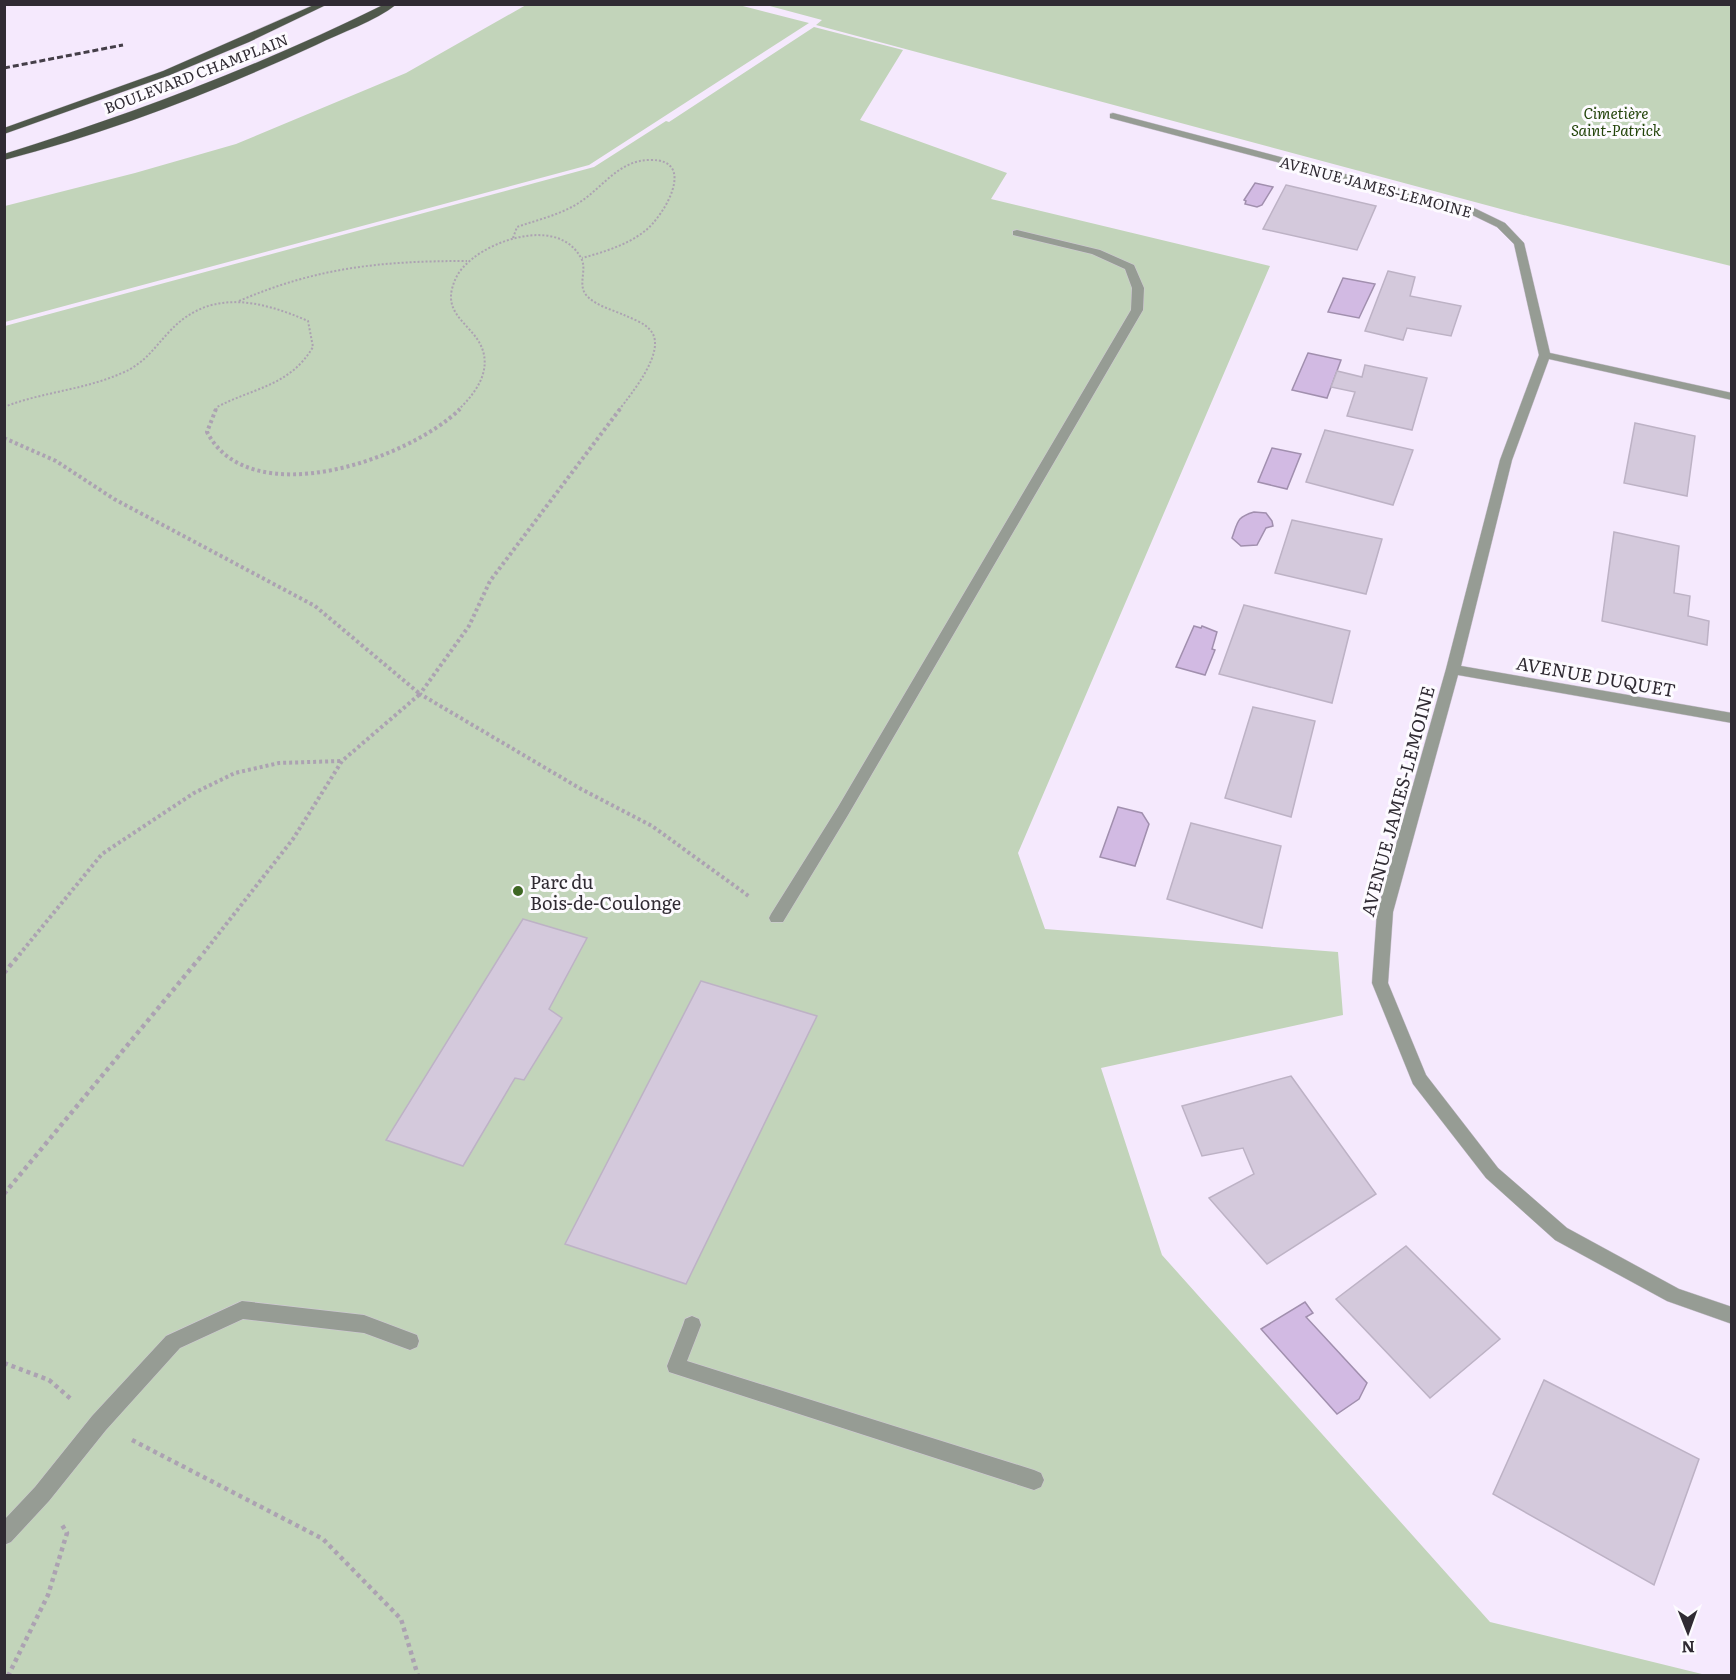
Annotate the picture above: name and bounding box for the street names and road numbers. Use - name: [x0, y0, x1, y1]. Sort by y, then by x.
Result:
- street label: BOULEVARD CHAMPLAIN: [101, 27, 291, 119]
- street label: AVENUE JAMES-LEMOINE: [1277, 149, 1475, 223]
- street label: AVENUE DUQUET: [1514, 649, 1678, 703]
- street label: AVENUE JAMES-LEMOINE: [1353, 683, 1441, 919]

